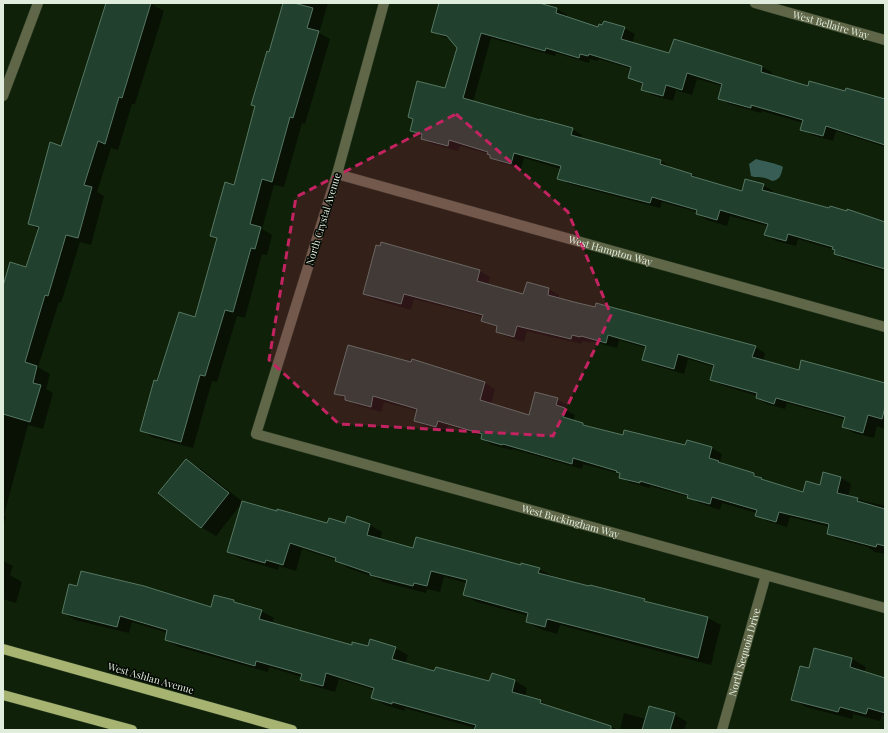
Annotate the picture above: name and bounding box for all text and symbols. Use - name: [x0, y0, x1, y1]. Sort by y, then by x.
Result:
- street label: West Bellaire Way: [790, 7, 871, 42]
- street label: North Crystal Avenue: [302, 171, 344, 267]
- street label: West Hampton Way: [566, 232, 654, 269]
- street label: West Buckingham Way: [519, 501, 621, 541]
- street label: North Sequoia Drive: [725, 606, 763, 698]
- street label: West Ashlan Avenue: [105, 659, 196, 697]

